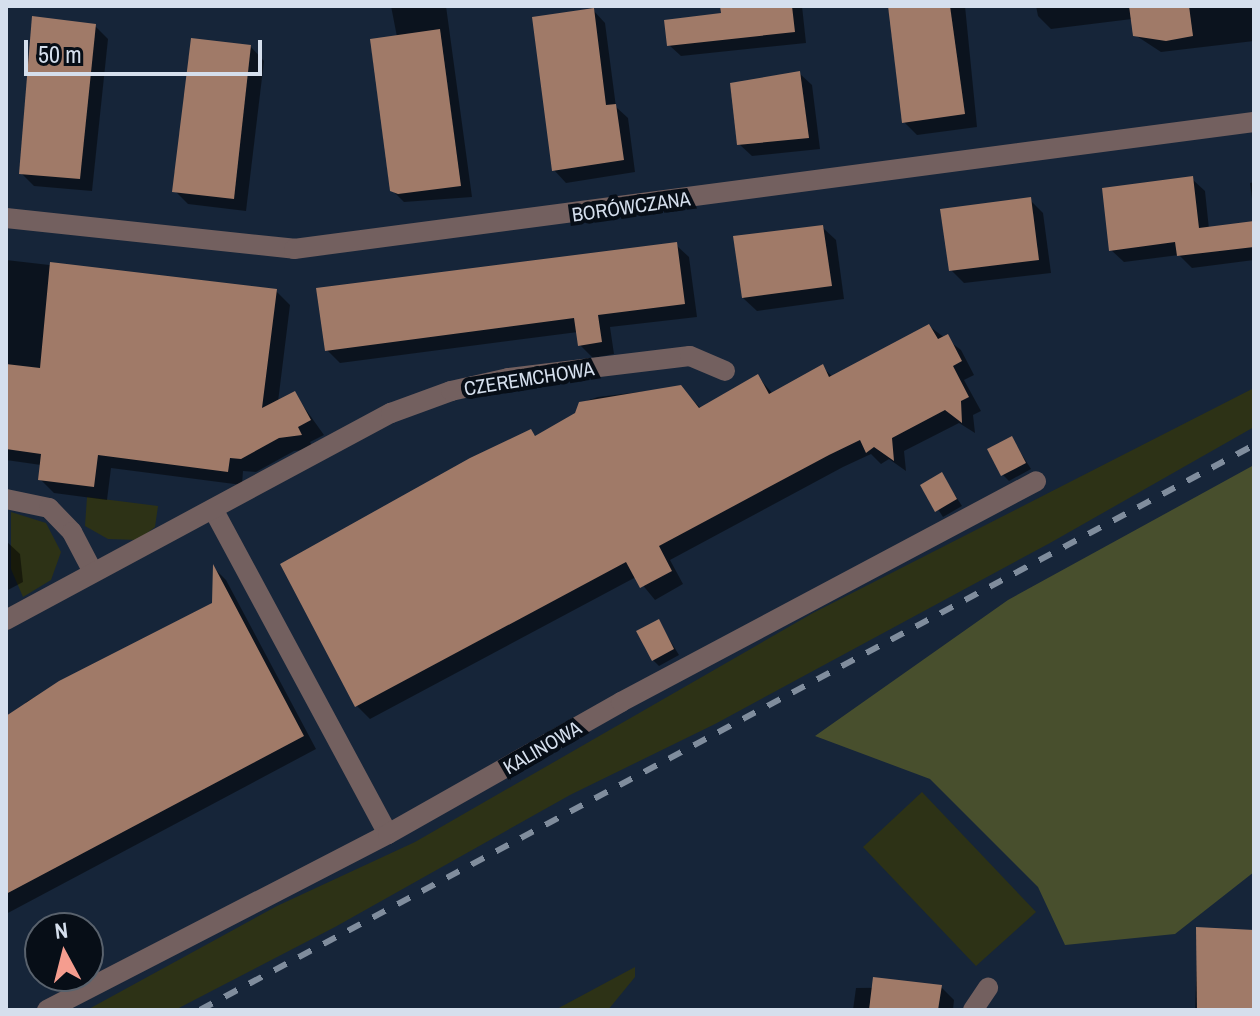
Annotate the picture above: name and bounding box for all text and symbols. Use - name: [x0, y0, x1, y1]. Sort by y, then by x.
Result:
- scale bar: [28, 24, 266, 74]
- text: 50 m: [38, 38, 82, 70]
- street label: BORÓWCZANA: [570, 186, 692, 226]
- street label: CZEREMCHOWA: [462, 356, 596, 400]
- street label: KALINOWA: [499, 715, 585, 779]
- north arrow: [24, 912, 104, 992]
- text: N: [53, 914, 70, 946]

